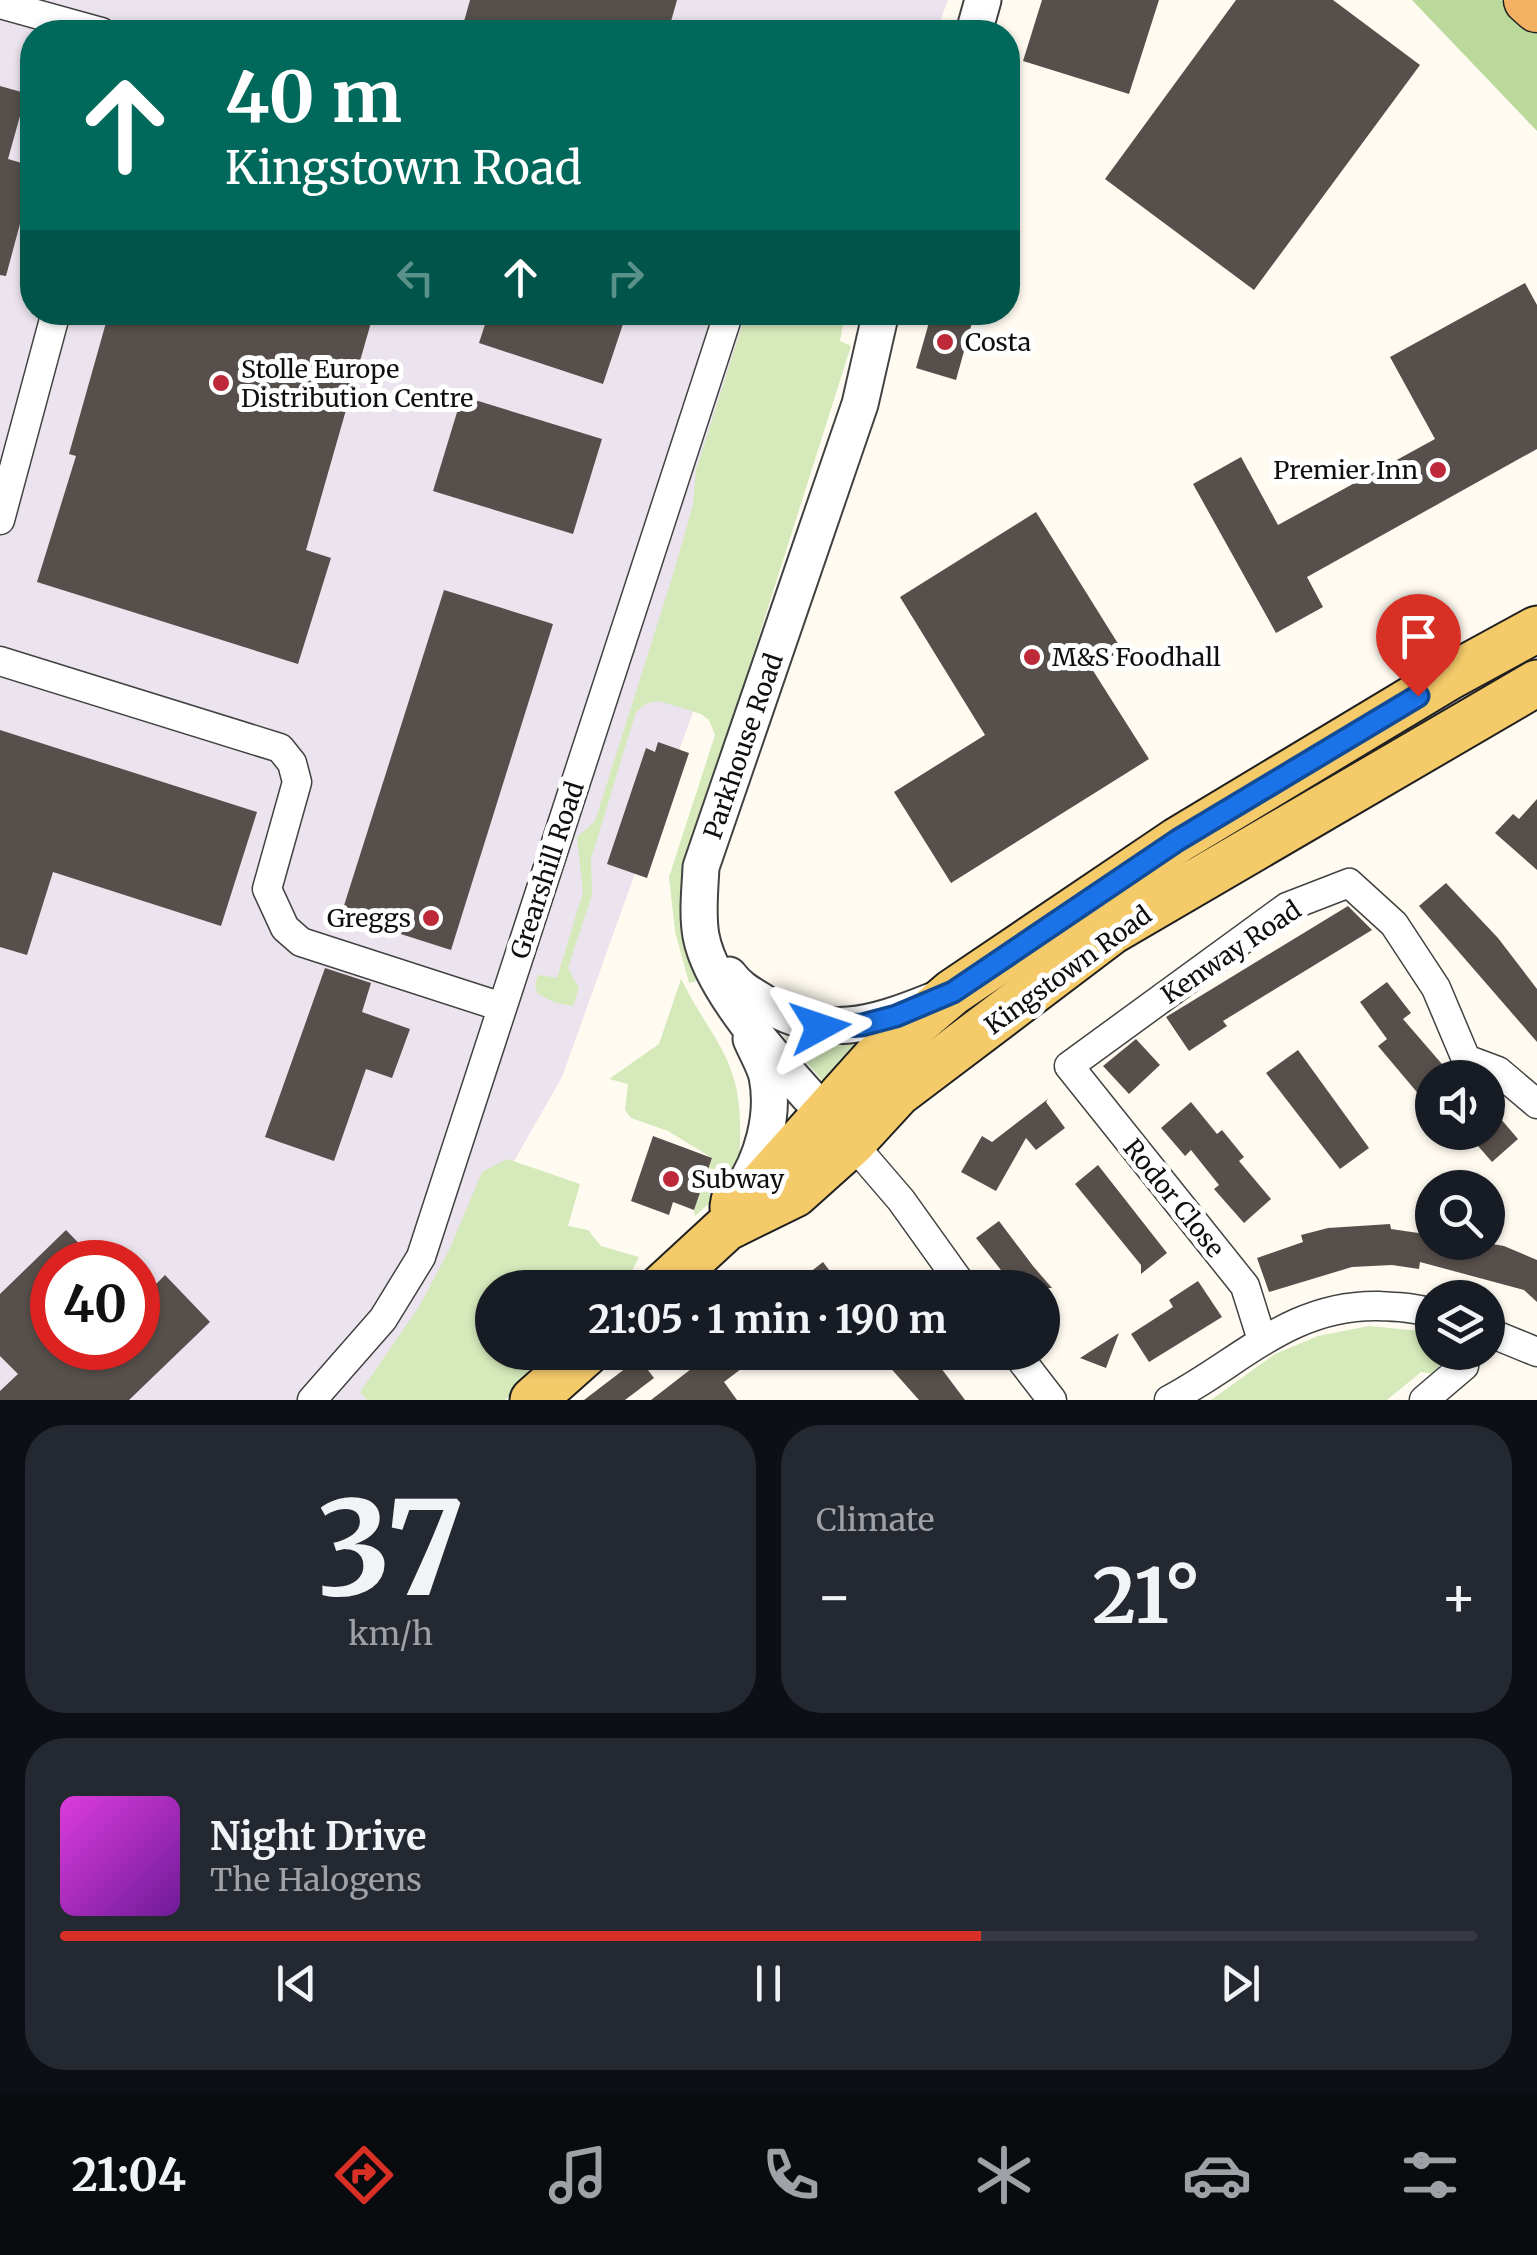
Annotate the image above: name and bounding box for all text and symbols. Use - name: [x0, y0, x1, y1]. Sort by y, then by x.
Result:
- text: 40 m: [225, 53, 402, 141]
- icon: ahead: [60, 60, 190, 190]
- text: Kingstown Road: [225, 140, 582, 196]
- icon: left: [388, 250, 443, 305]
- icon: ahead: [493, 250, 548, 305]
- icon: right: [598, 250, 653, 305]
- place label: Costa: [965, 326, 1031, 358]
- marker: Costa: [934, 331, 956, 353]
- place label: Stolle Europe Distribution Centre: [241, 353, 473, 414]
- marker: Stolle Europe Distribution Centre: [210, 372, 232, 394]
- place label: Premier Inn: [1273, 454, 1418, 486]
- marker: Premier Inn: [1427, 459, 1449, 481]
- pin: [1376, 594, 1461, 697]
- icon: arrive: [1391, 609, 1446, 664]
- place label: M&S Foodhall: [1052, 641, 1221, 673]
- marker: M&S Foodhall: [1021, 646, 1043, 668]
- street label: Parkhouse Road: [696, 649, 790, 843]
- street label: Grearshill Road: [503, 777, 591, 963]
- street label: Kenway Road: [1155, 894, 1307, 1010]
- street label: Kingstown Road: [978, 899, 1158, 1041]
- place label: Greggs: [327, 902, 411, 934]
- marker: Greggs: [420, 907, 442, 929]
- position arrow: [768, 975, 872, 1079]
- map controls: [1415, 1060, 1505, 1370]
- button: sound: [1415, 1060, 1505, 1150]
- street label: Rodor Close: [1117, 1132, 1231, 1264]
- place label: Subway: [691, 1163, 785, 1195]
- marker: Subway: [660, 1168, 682, 1190]
- button: search: [1415, 1170, 1505, 1260]
- speed limit sign: 40: [30, 1240, 160, 1370]
- button: layers: [1415, 1280, 1505, 1370]
- text: 21:05 · 1 min · 190 m: [588, 1296, 947, 1343]
- text: 37: [317, 1467, 464, 1630]
- text: Climate: [816, 1500, 934, 1540]
- text: 21°: [1092, 1549, 1201, 1643]
- text: −: [816, 1562, 853, 1631]
- text: +: [1440, 1562, 1477, 1631]
- text: km/h: [348, 1614, 433, 1654]
- text: Night Drive: [210, 1813, 427, 1860]
- text: The Halogens: [210, 1860, 422, 1900]
- icon: previous: [269, 1956, 324, 2011]
- icon: pause: [741, 1956, 796, 2011]
- icon: next: [1213, 1956, 1268, 2011]
- icon: directions: [329, 2140, 399, 2210]
- icon: music: [543, 2140, 613, 2210]
- icon: phone: [756, 2140, 826, 2210]
- icon: climate: [969, 2140, 1039, 2210]
- icon: car: [1182, 2140, 1252, 2210]
- icon: filters: [1395, 2140, 1465, 2210]
- text: 21:04: [72, 2147, 186, 2203]

